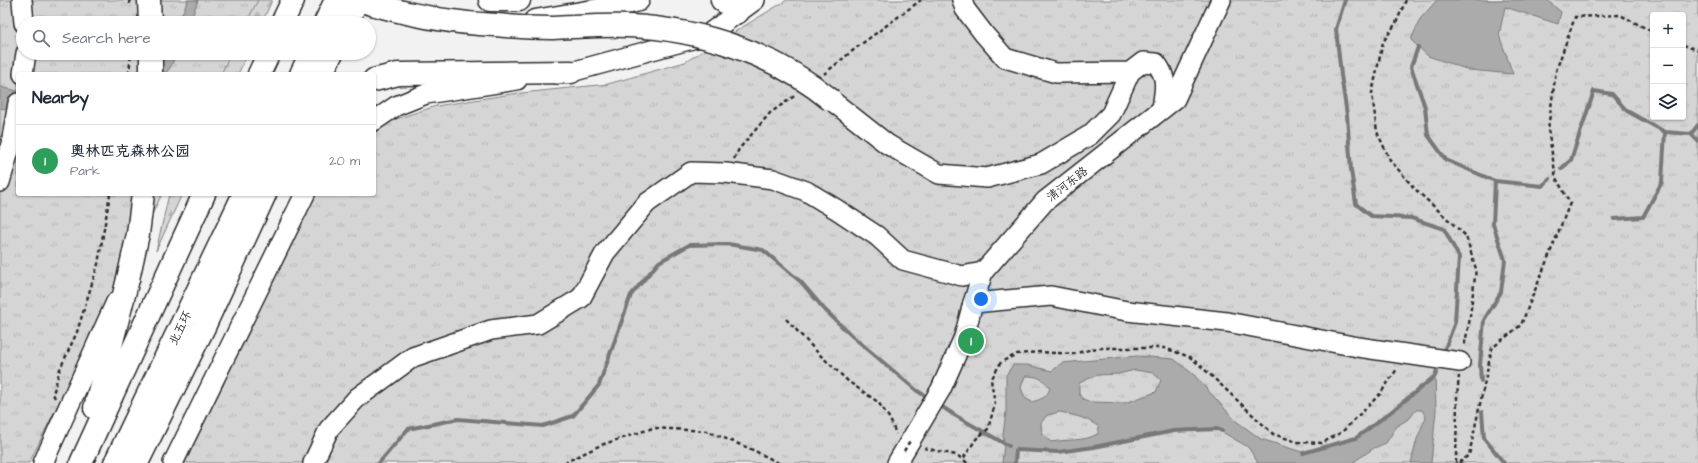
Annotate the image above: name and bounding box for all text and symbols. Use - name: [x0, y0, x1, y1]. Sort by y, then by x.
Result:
- map controls: [1650, 12, 1686, 120]
- button: +: [1650, 12, 1686, 48]
- search box: [16, 16, 376, 60]
- icon: search: [30, 27, 52, 49]
- text: Search here: [62, 28, 151, 49]
- button: −: [1650, 48, 1686, 84]
- button: layers: [1650, 84, 1686, 120]
- text: Nearby: [32, 86, 89, 110]
- text: 奥林匹克森林公园: [70, 141, 190, 162]
- text: 1: [44, 152, 46, 170]
- text: 20 m: [329, 152, 360, 170]
- text: Park: [70, 162, 100, 180]
- street label: 清河东路: [1043, 163, 1091, 206]
- your location: [971, 289, 991, 309]
- street label: 北五环: [165, 308, 196, 348]
- pin: 1: [958, 326, 984, 356]

